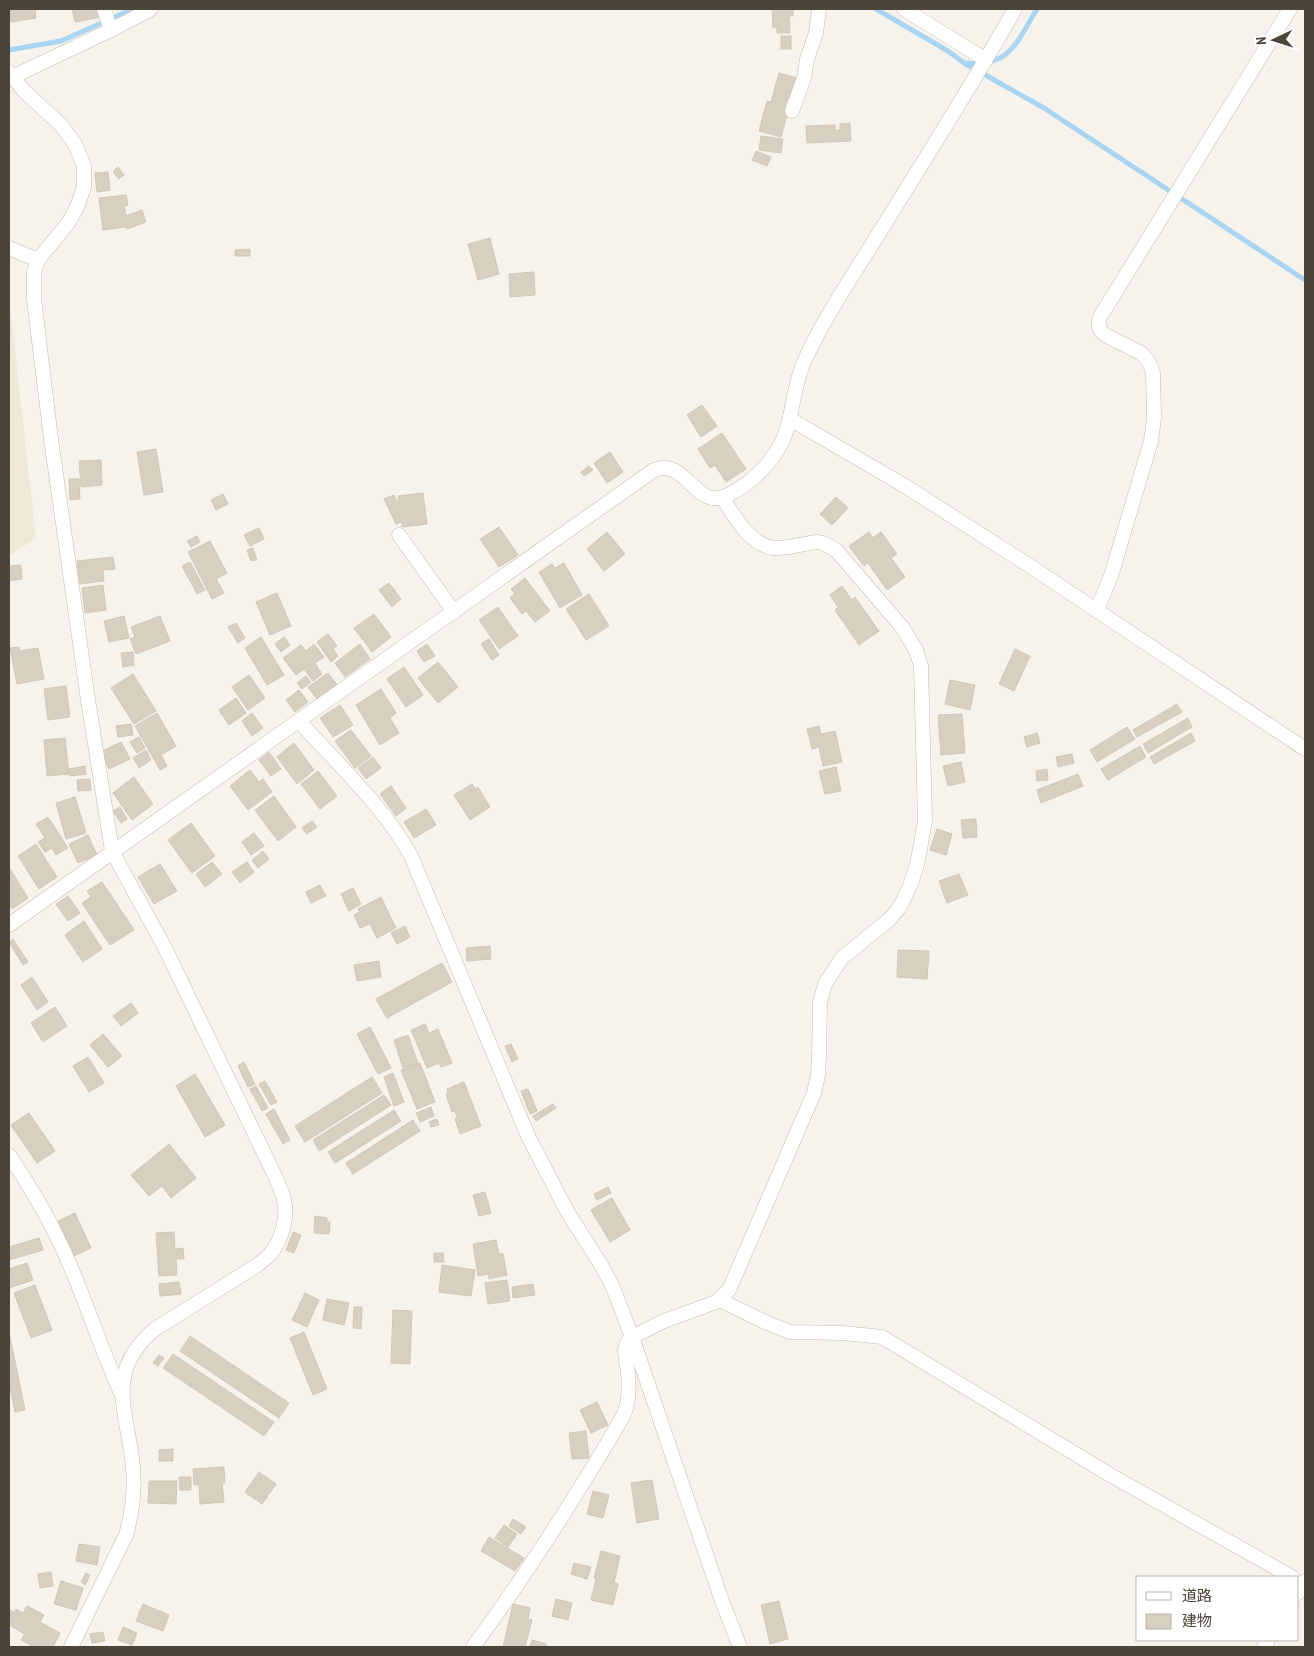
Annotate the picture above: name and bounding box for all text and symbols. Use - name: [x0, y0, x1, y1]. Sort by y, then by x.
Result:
- north arrow: [1249, 15, 1299, 65]
- text: N: [1252, 37, 1270, 45]
- legend: [1136, 1576, 1299, 1641]
- text: 道路: [1182, 1586, 1212, 1605]
- text: 建物: [1182, 1611, 1212, 1630]

